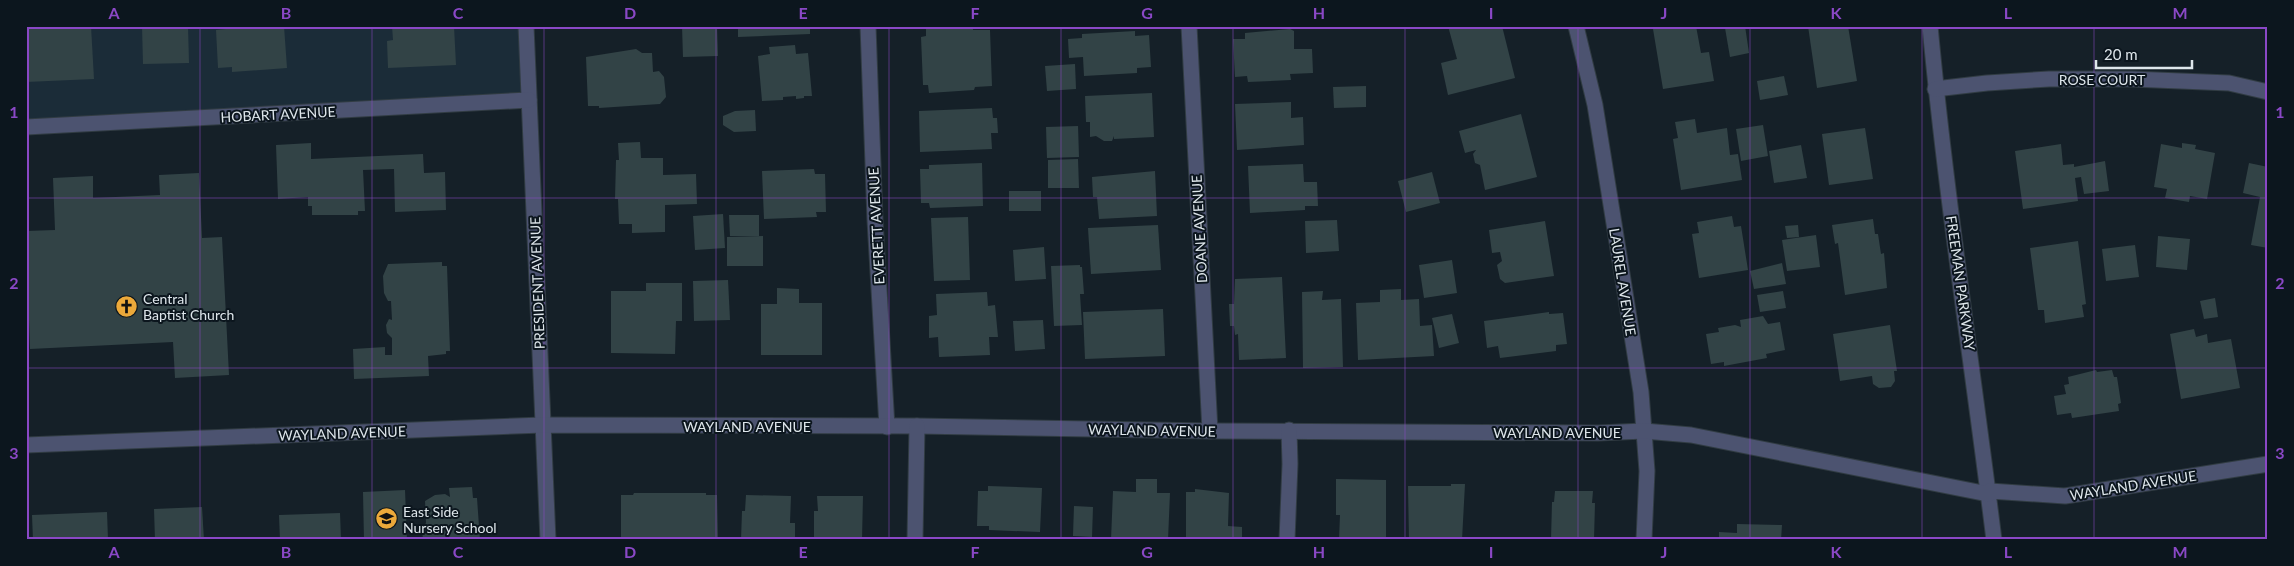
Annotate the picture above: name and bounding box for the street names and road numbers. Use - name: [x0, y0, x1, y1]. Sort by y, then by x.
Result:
- street label: ROSE COURT: [2059, 71, 2146, 88]
- street label: HOBART AVENUE: [220, 103, 336, 125]
- street label: EVERETT AVENUE: [864, 167, 888, 285]
- street label: DOANE AVENUE: [1188, 174, 1210, 284]
- street label: FREEMAN PARKWAY: [1943, 214, 1979, 352]
- street label: PRESIDENT AVENUE: [526, 216, 548, 350]
- street label: LAUREL AVENUE: [1606, 227, 1640, 337]
- street label: WAYLAND AVENUE: [683, 418, 811, 435]
- street label: WAYLAND AVENUE: [1088, 420, 1216, 440]
- street label: WAYLAND AVENUE: [278, 422, 406, 444]
- street label: WAYLAND AVENUE: [1493, 424, 1621, 441]
- street label: WAYLAND AVENUE: [2069, 467, 2197, 503]

